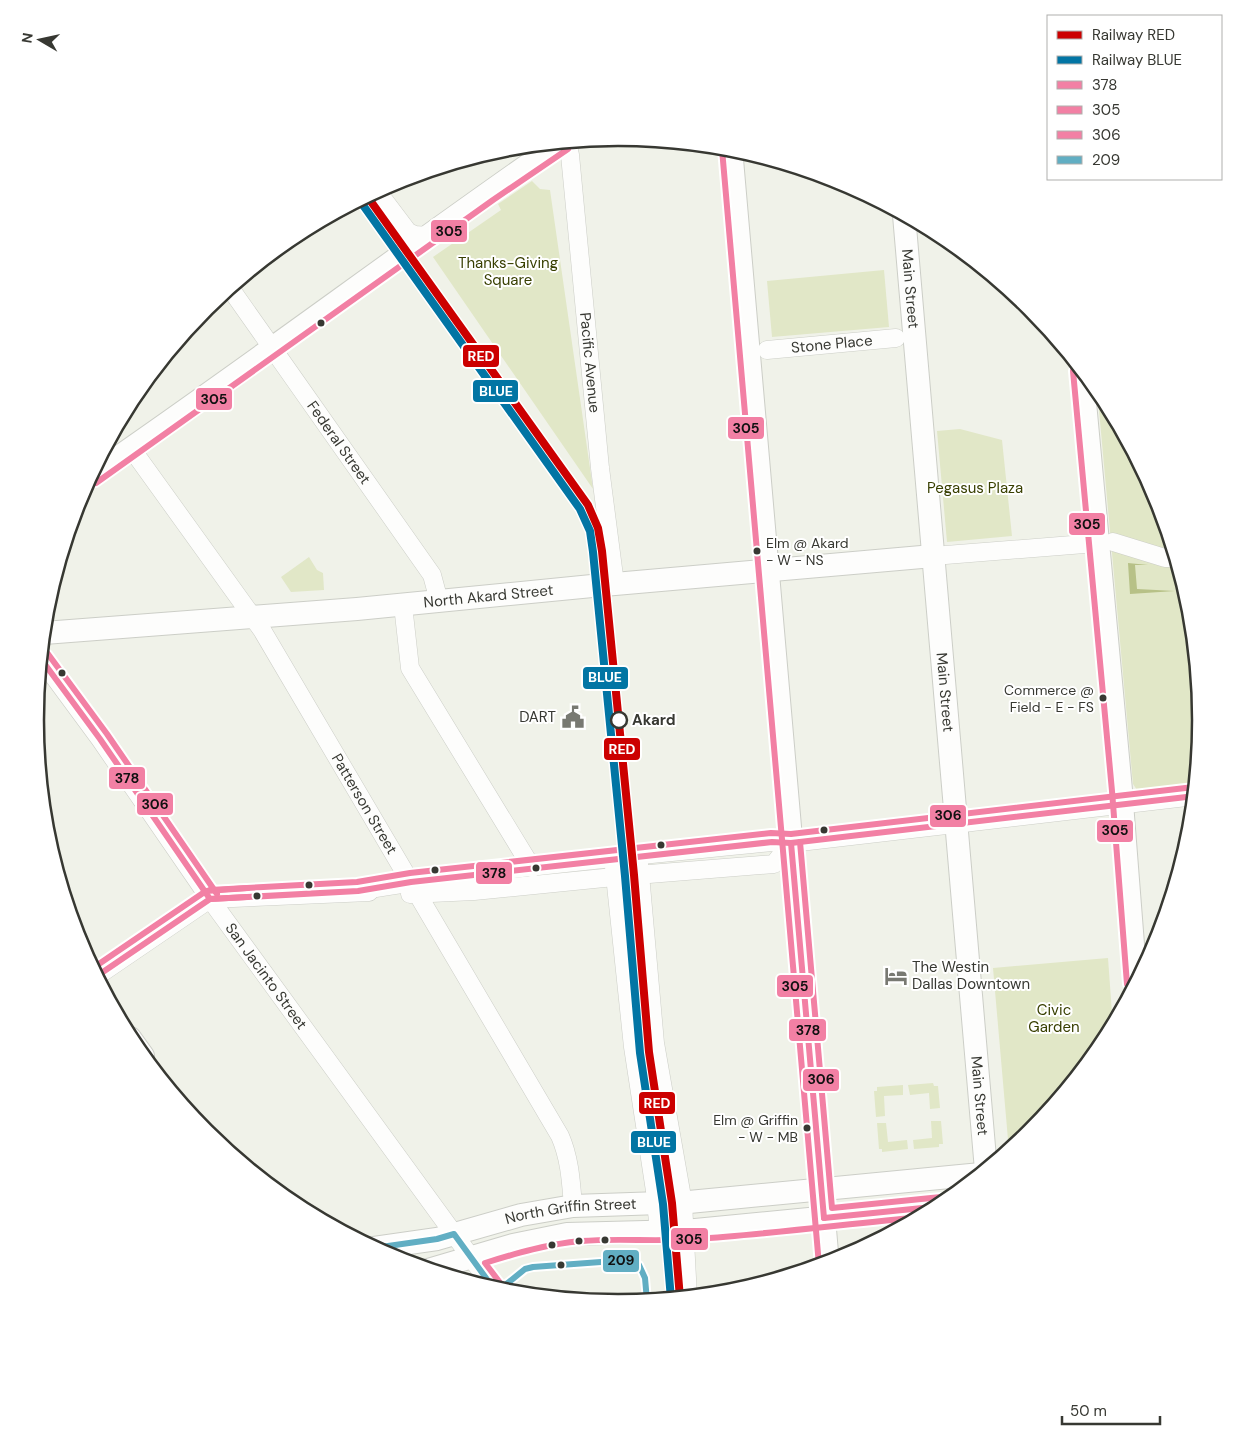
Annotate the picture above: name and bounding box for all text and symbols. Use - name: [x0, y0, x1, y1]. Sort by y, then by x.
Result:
- north arrow: [15, 15, 65, 65]
- legend: [1047, 15, 1222, 180]
- text: Railway RED: [1092, 25, 1175, 45]
- text: N: [17, 32, 37, 44]
- text: Railway BLUE: [1092, 50, 1182, 70]
- text: 378: [1092, 75, 1118, 95]
- text: 305: [1092, 100, 1120, 120]
- text: 306: [1092, 125, 1121, 145]
- text: 209: [1092, 150, 1120, 170]
- line badge: 305: [430, 219, 468, 243]
- text: 305: [435, 222, 463, 240]
- street label: Main Street: [897, 248, 924, 329]
- park label: Thanks-Giving Square: [458, 253, 558, 290]
- street label: Pacific Avenue: [575, 312, 605, 414]
- unlabelled marker: [316, 318, 326, 328]
- street label: Stone Place: [790, 330, 873, 358]
- line badge: RED: [462, 344, 500, 368]
- text: RED: [468, 347, 495, 365]
- line badge: BLUE: [472, 379, 519, 403]
- text: BLUE: [479, 382, 513, 400]
- line badge: 305: [195, 387, 233, 411]
- text: 305: [200, 390, 228, 408]
- street label: Federal Street: [302, 397, 375, 488]
- line badge: 305: [727, 416, 765, 440]
- text: 305: [732, 419, 760, 437]
- park label: Pegasus Plaza: [927, 478, 1023, 498]
- line badge: 305: [1068, 512, 1106, 536]
- text: 305: [1073, 515, 1101, 533]
- place label: Elm @ Akard - W - NS: [766, 534, 849, 569]
- marker: Elm @ Akard - W - NS: [752, 546, 762, 556]
- street label: North Akard Street: [423, 580, 554, 612]
- street label: Main Street: [932, 652, 958, 733]
- line badge: BLUE: [582, 666, 629, 690]
- unlabelled marker: [57, 668, 67, 678]
- text: BLUE: [588, 668, 622, 686]
- place label: Commerce @ Field - E - FS: [1004, 681, 1094, 716]
- marker: Commerce @ Field - E - FS: [1098, 693, 1108, 703]
- public building icon: DART: [560, 704, 586, 730]
- place label: DART: [519, 707, 556, 727]
- place label: Akard: [632, 710, 676, 730]
- marker: Akard: [610, 711, 628, 729]
- line badge: RED: [603, 737, 641, 761]
- text: RED: [609, 740, 636, 758]
- street label: Patterson Street: [327, 750, 402, 858]
- line badge: 378: [108, 766, 146, 790]
- text: 378: [115, 769, 139, 787]
- line badge: 306: [136, 792, 174, 816]
- text: 306: [141, 795, 169, 813]
- line badge: 306: [929, 804, 967, 828]
- text: 306: [934, 806, 962, 824]
- line badge: 305: [1096, 819, 1134, 843]
- text: 305: [1101, 821, 1129, 839]
- unlabelled marker: [819, 825, 829, 835]
- unlabelled marker: [656, 840, 666, 850]
- line badge: 378: [475, 861, 513, 885]
- unlabelled marker: [531, 863, 541, 873]
- text: 378: [482, 864, 506, 882]
- unlabelled marker: [430, 865, 440, 875]
- unlabelled marker: [304, 880, 314, 890]
- unlabelled marker: [252, 891, 262, 901]
- street label: San Jacinto Street: [221, 919, 312, 1034]
- place label: The Westin Dallas Downtown: [912, 957, 1030, 994]
- hotel icon: The Westin Dallas Downtown: [883, 963, 909, 989]
- line badge: 305: [776, 974, 814, 998]
- text: 305: [781, 977, 809, 995]
- park label: Civic Garden: [1028, 1000, 1080, 1037]
- line badge: 378: [788, 1018, 827, 1042]
- text: 378: [796, 1021, 820, 1039]
- street label: Main Street: [966, 1055, 993, 1136]
- line badge: 306: [802, 1068, 840, 1092]
- text: 306: [807, 1070, 835, 1088]
- line badge: RED: [638, 1091, 676, 1115]
- text: RED: [644, 1094, 671, 1112]
- place label: Elm @ Griffin - W - MB: [713, 1111, 798, 1146]
- marker: Elm @ Griffin - W - MB: [802, 1123, 812, 1133]
- line badge: BLUE: [630, 1130, 677, 1154]
- text: BLUE: [637, 1133, 671, 1151]
- street label: North Griffin Street: [503, 1194, 637, 1229]
- line badge: 305: [670, 1227, 709, 1251]
- text: 305: [675, 1230, 703, 1248]
- unlabelled marker: [600, 1235, 610, 1245]
- unlabelled marker: [574, 1236, 584, 1246]
- unlabelled marker: [547, 1240, 557, 1250]
- line badge: 209: [602, 1249, 640, 1273]
- text: 209: [608, 1251, 634, 1269]
- unlabelled marker: [556, 1260, 566, 1270]
- scale bar: [1062, 1394, 1160, 1426]
- text: 50 m: [1070, 1401, 1107, 1421]

